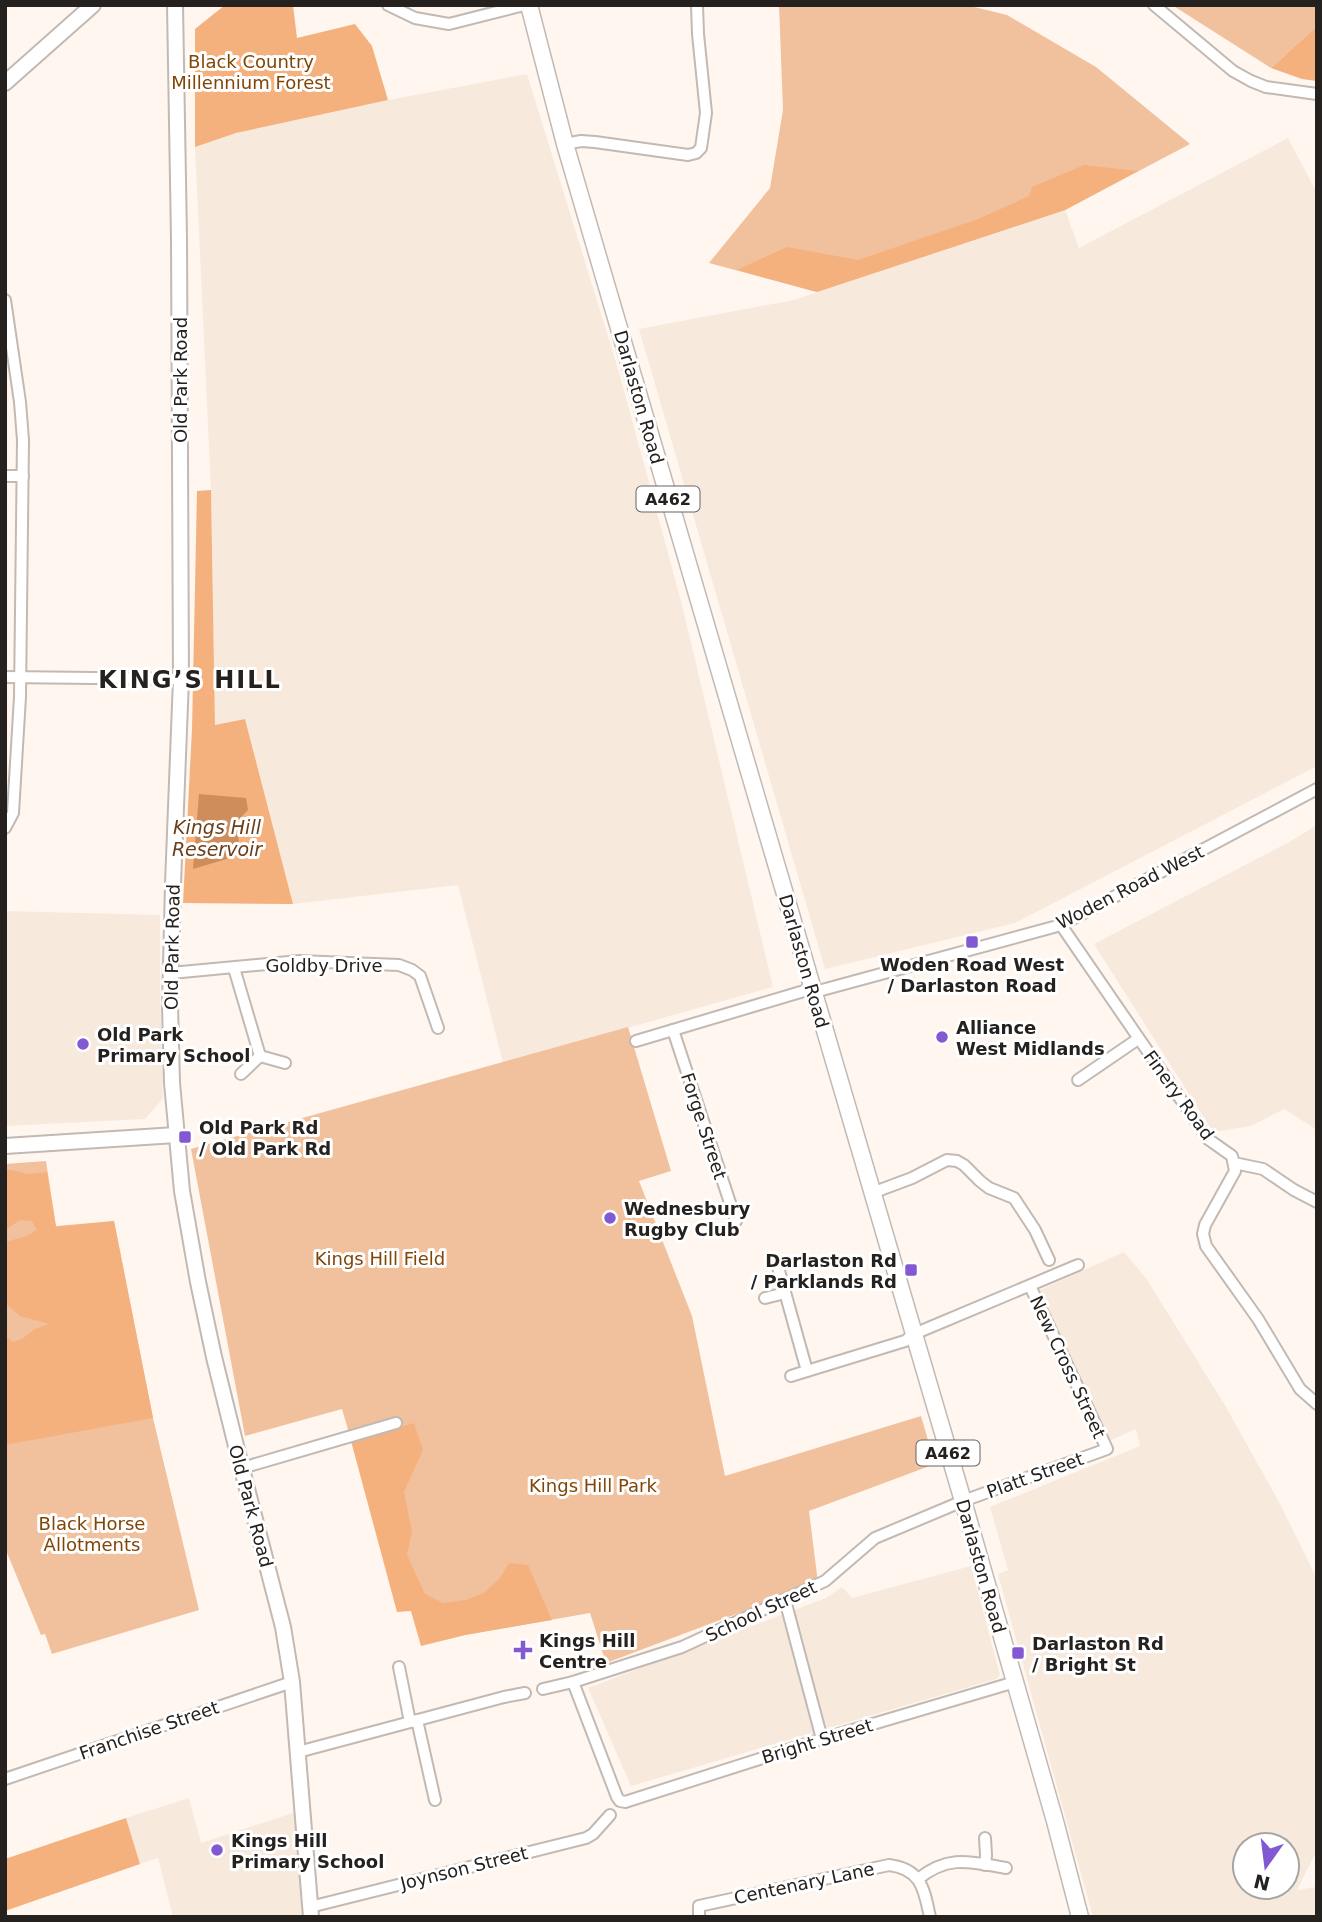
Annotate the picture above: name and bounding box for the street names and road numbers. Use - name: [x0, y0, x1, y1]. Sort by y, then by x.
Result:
- street label: Old Park Road: [170, 317, 191, 443]
- street label: Darlaston Road: [610, 328, 668, 466]
- road number: A462: [636, 486, 700, 512]
- street label: Woden Road West: [1053, 841, 1207, 933]
- street label: Old Park Road: [160, 884, 184, 1010]
- street label: Darlaston Road: [775, 892, 833, 1030]
- street label: Goldby Drive: [265, 955, 383, 976]
- street label: Finery Road: [1140, 1046, 1218, 1144]
- street label: Forge Street: [677, 1070, 731, 1182]
- street label: New Cross Street: [1026, 1292, 1110, 1442]
- road number: A462: [916, 1441, 979, 1466]
- street label: Old Park Road: [225, 1442, 277, 1570]
- street label: Platt Street: [984, 1448, 1086, 1502]
- street label: Darlaston Road: [952, 1497, 1010, 1635]
- street label: School Street: [702, 1576, 820, 1646]
- street label: Franchise Street: [77, 1696, 221, 1764]
- street label: Bright Street: [759, 1714, 875, 1768]
- street label: Joynson Street: [397, 1842, 530, 1894]
- street label: Centenary Lane: [732, 1858, 876, 1908]

